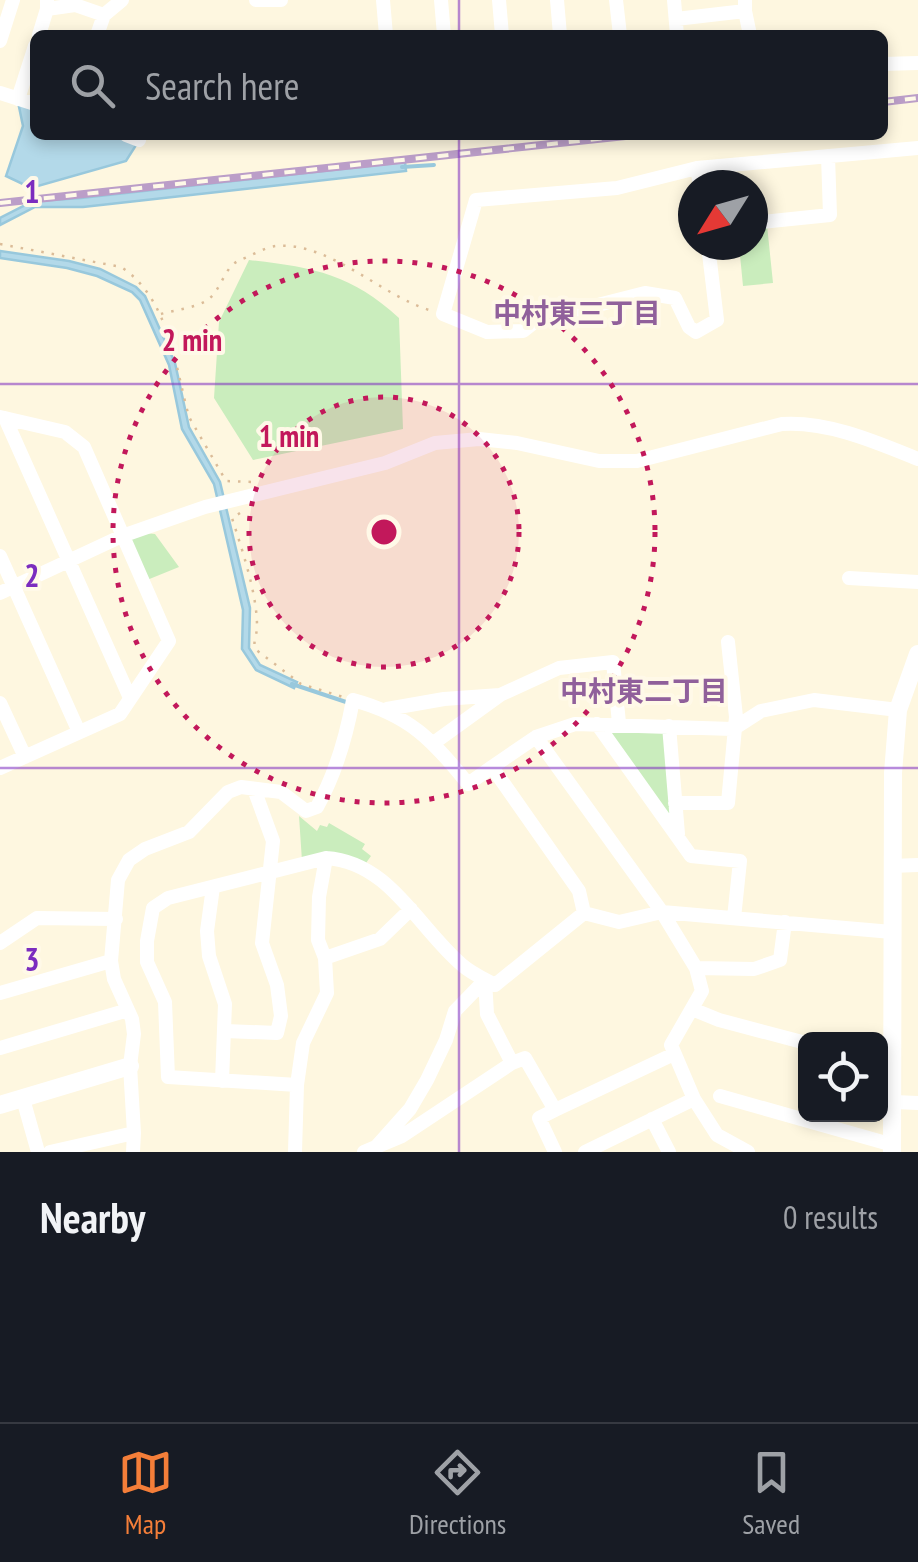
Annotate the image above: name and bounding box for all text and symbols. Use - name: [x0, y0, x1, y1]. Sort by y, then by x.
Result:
- search box: [30, 30, 888, 140]
- icon: search: [65, 58, 120, 113]
- text: Search here: [145, 61, 299, 110]
- text: 1: [24, 170, 40, 212]
- north arrow: [678, 170, 768, 260]
- district label: 中村東三丁目: [493, 294, 661, 331]
- text: 2 min: [162, 320, 222, 359]
- text: 1 min: [259, 416, 319, 455]
- centre of rings: [366, 514, 402, 550]
- text: 2: [24, 554, 40, 596]
- district label: 中村東二丁目: [560, 672, 728, 709]
- text: 3: [24, 938, 40, 980]
- map controls: [798, 1032, 888, 1122]
- button: locate: [798, 1032, 888, 1122]
- text: Nearby: [40, 1190, 145, 1245]
- text: 0 results: [783, 1196, 878, 1238]
- tab: Map: [118, 1445, 173, 1542]
- tab: Directions: [409, 1445, 506, 1542]
- tab: Saved: [742, 1445, 800, 1542]

